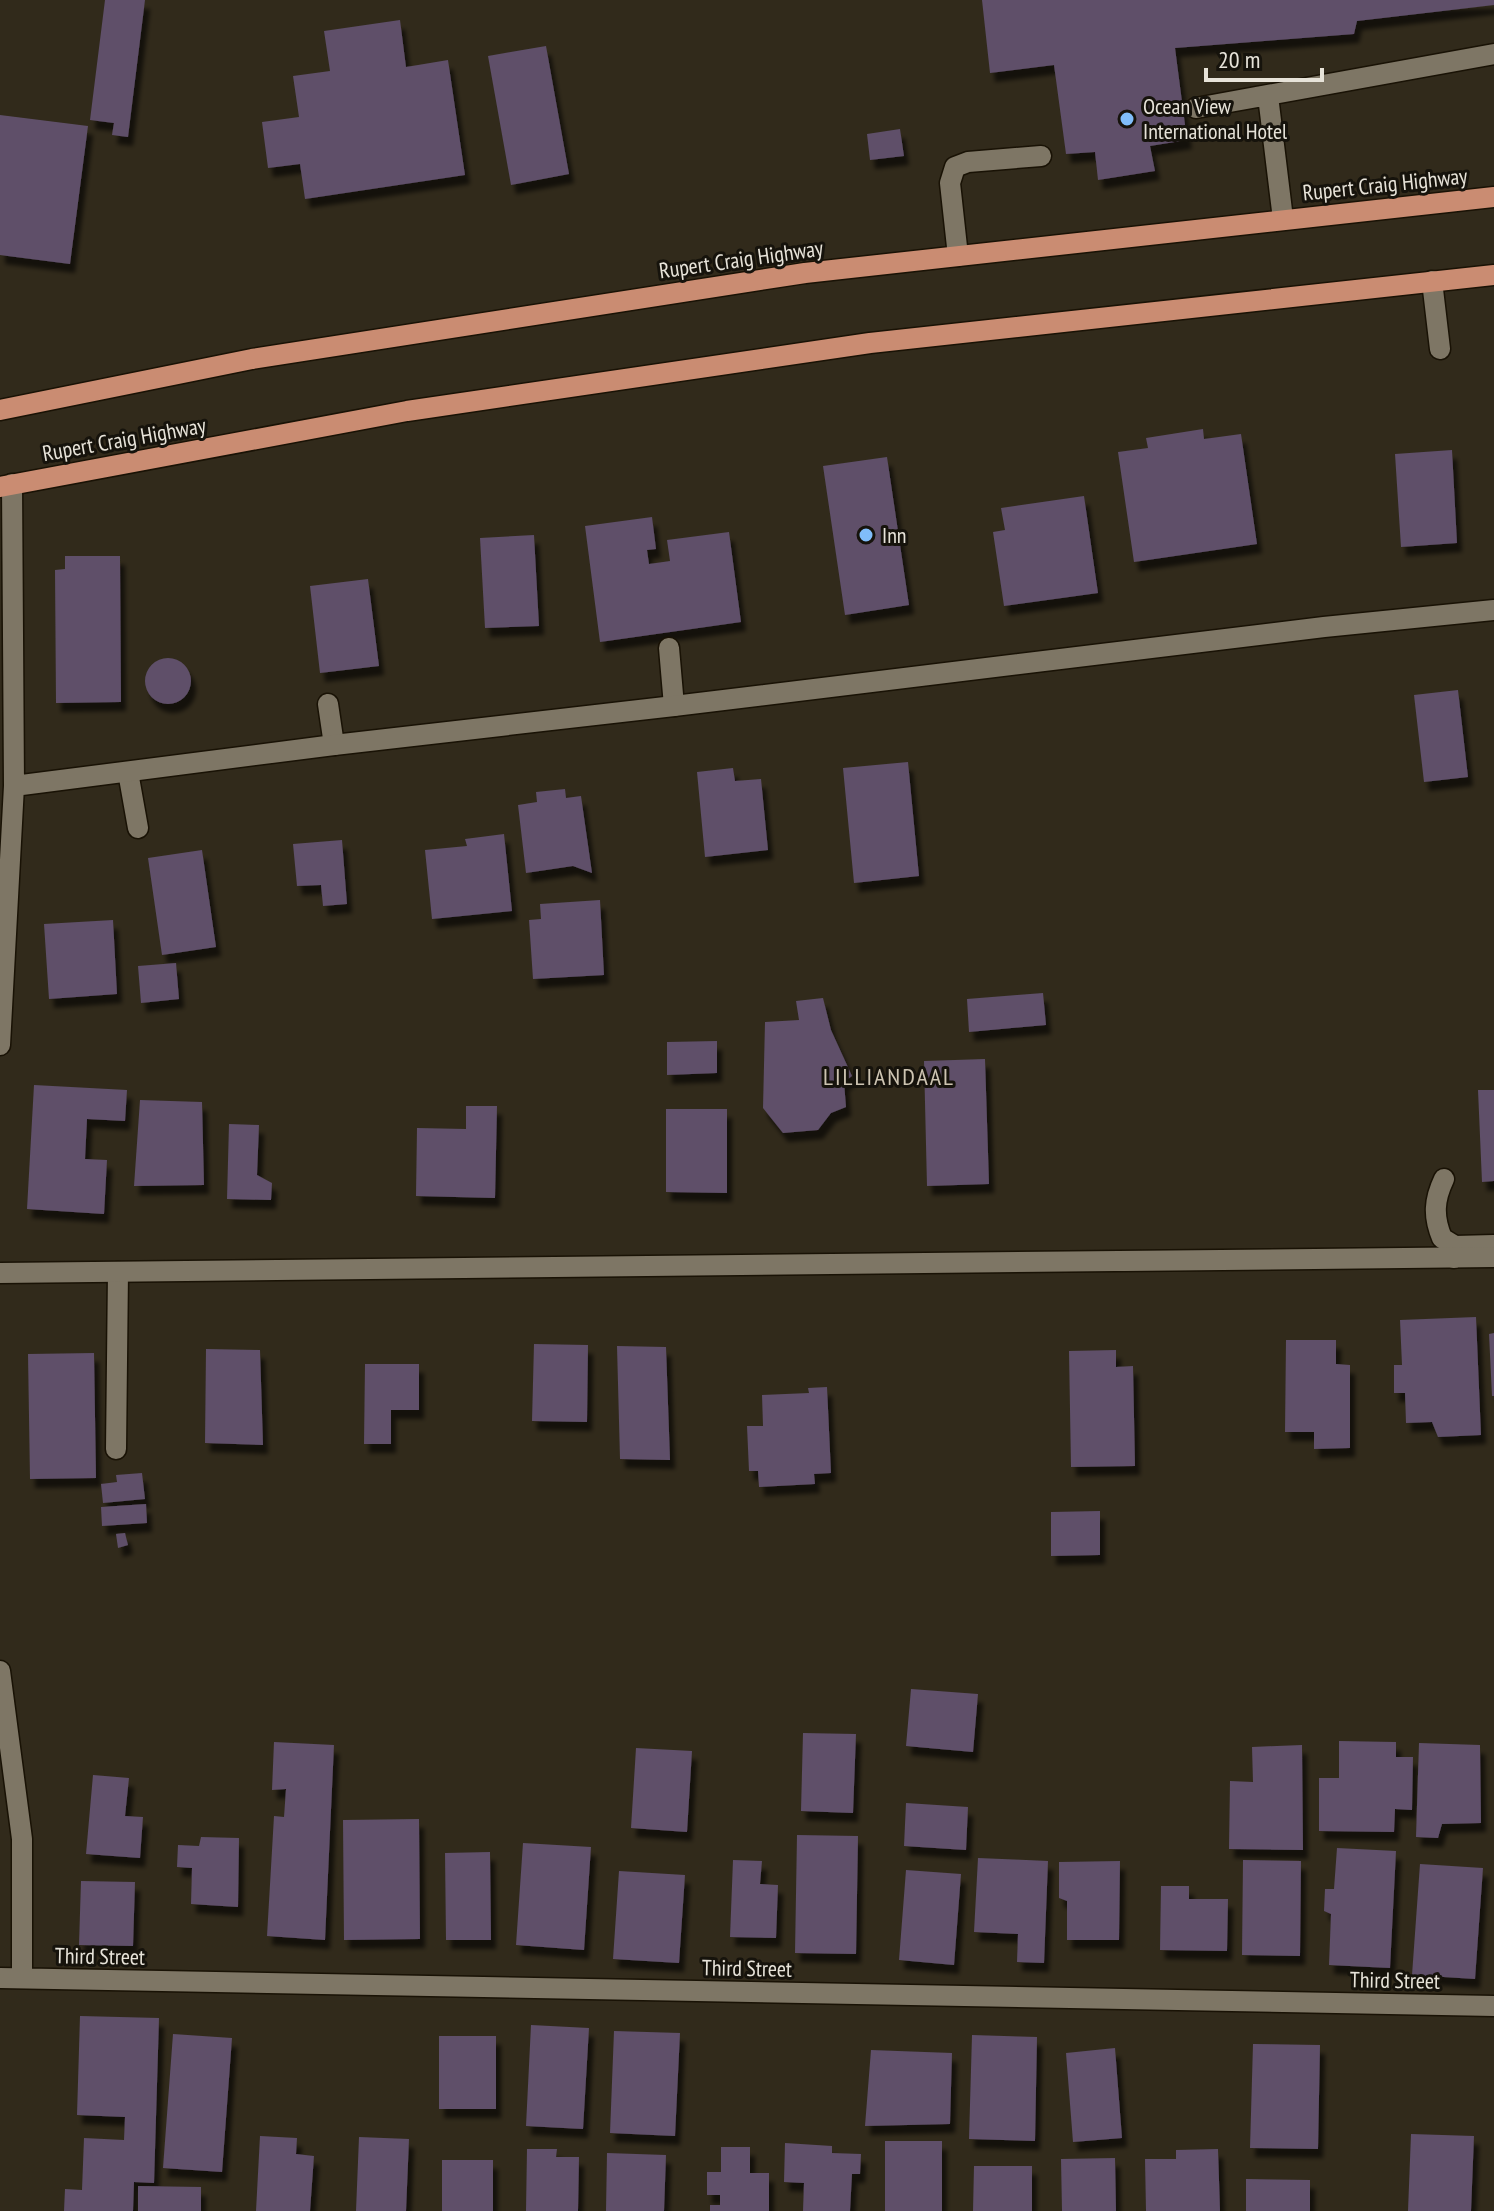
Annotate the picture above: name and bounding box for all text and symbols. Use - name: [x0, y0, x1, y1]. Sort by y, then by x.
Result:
- scale bar: [1206, 32, 1322, 82]
- text: 20 m: [1218, 44, 1260, 75]
- place label: Ocean View International Hotel: [1143, 92, 1288, 145]
- marker: Ocean View International Hotel: [1118, 110, 1136, 128]
- street label: Rupert Craig Highway: [1301, 161, 1469, 207]
- street label: Rupert Craig Highway: [657, 234, 826, 284]
- street label: Rupert Craig Highway: [40, 411, 209, 467]
- place label: Inn: [882, 521, 906, 549]
- marker: Inn: [857, 526, 875, 544]
- district label: LILLIANDAAL: [823, 1061, 955, 1092]
- street label: Third Street: [55, 1941, 145, 1971]
- street label: Third Street: [702, 1953, 792, 1983]
- street label: Third Street: [1350, 1965, 1440, 1995]

